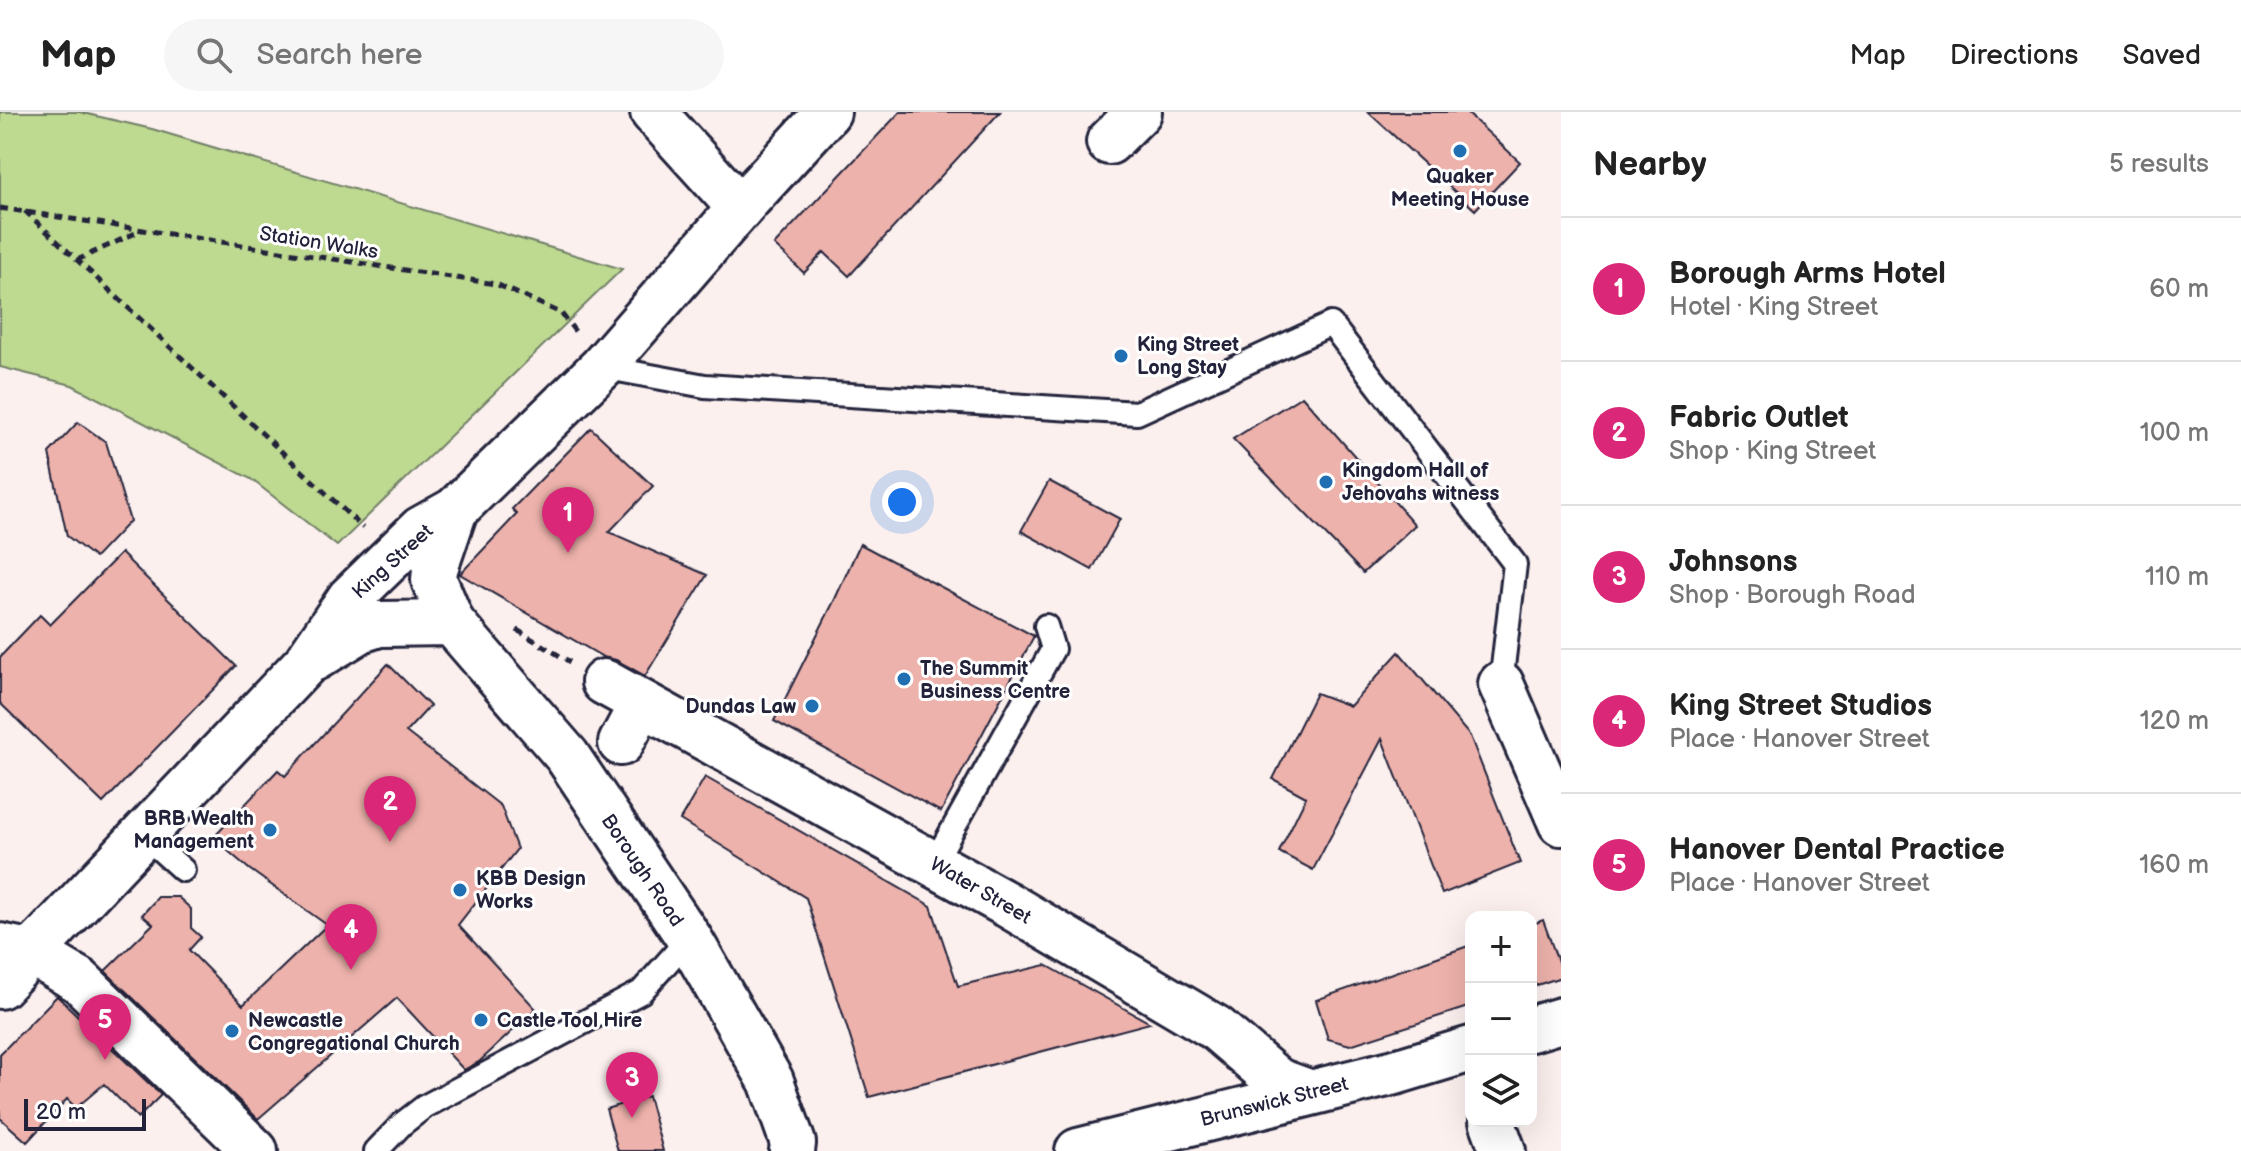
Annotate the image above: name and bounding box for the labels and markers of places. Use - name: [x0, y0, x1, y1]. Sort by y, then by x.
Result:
- marker: Quaker Meeting House: [1451, 142, 1469, 160]
- place label: Quaker Meeting House: [1391, 165, 1529, 212]
- place label: King Street Long Stay: [1137, 333, 1239, 380]
- marker: King Street Long Stay: [1112, 347, 1130, 365]
- place label: Kingdom Hall of Jehovahs witness: [1342, 459, 1499, 506]
- marker: Kingdom Hall of Jehovahs witness: [1317, 473, 1335, 491]
- pin: 1: [542, 487, 594, 553]
- place label: The Summit Business Centre: [920, 657, 1070, 704]
- marker: The Summit Business Centre: [895, 670, 913, 688]
- place label: Dundas Law: [686, 695, 796, 719]
- marker: Dundas Law: [803, 697, 821, 715]
- pin: 2: [364, 776, 416, 842]
- place label: BRB Wealth Management: [133, 807, 254, 854]
- marker: BRB Wealth Management: [261, 821, 279, 839]
- place label: KBB Design Works: [476, 867, 586, 914]
- marker: KBB Design Works: [451, 881, 469, 899]
- pin: 4: [325, 904, 377, 970]
- pin: 5: [79, 994, 131, 1060]
- place label: Newcastle Congregational Church: [248, 1009, 460, 1056]
- place label: Castle Tool Hire: [497, 1009, 642, 1033]
- marker: Castle Tool Hire: [472, 1011, 490, 1029]
- marker: Newcastle Congregational Church: [223, 1022, 241, 1040]
- pin: 3: [606, 1052, 658, 1118]

